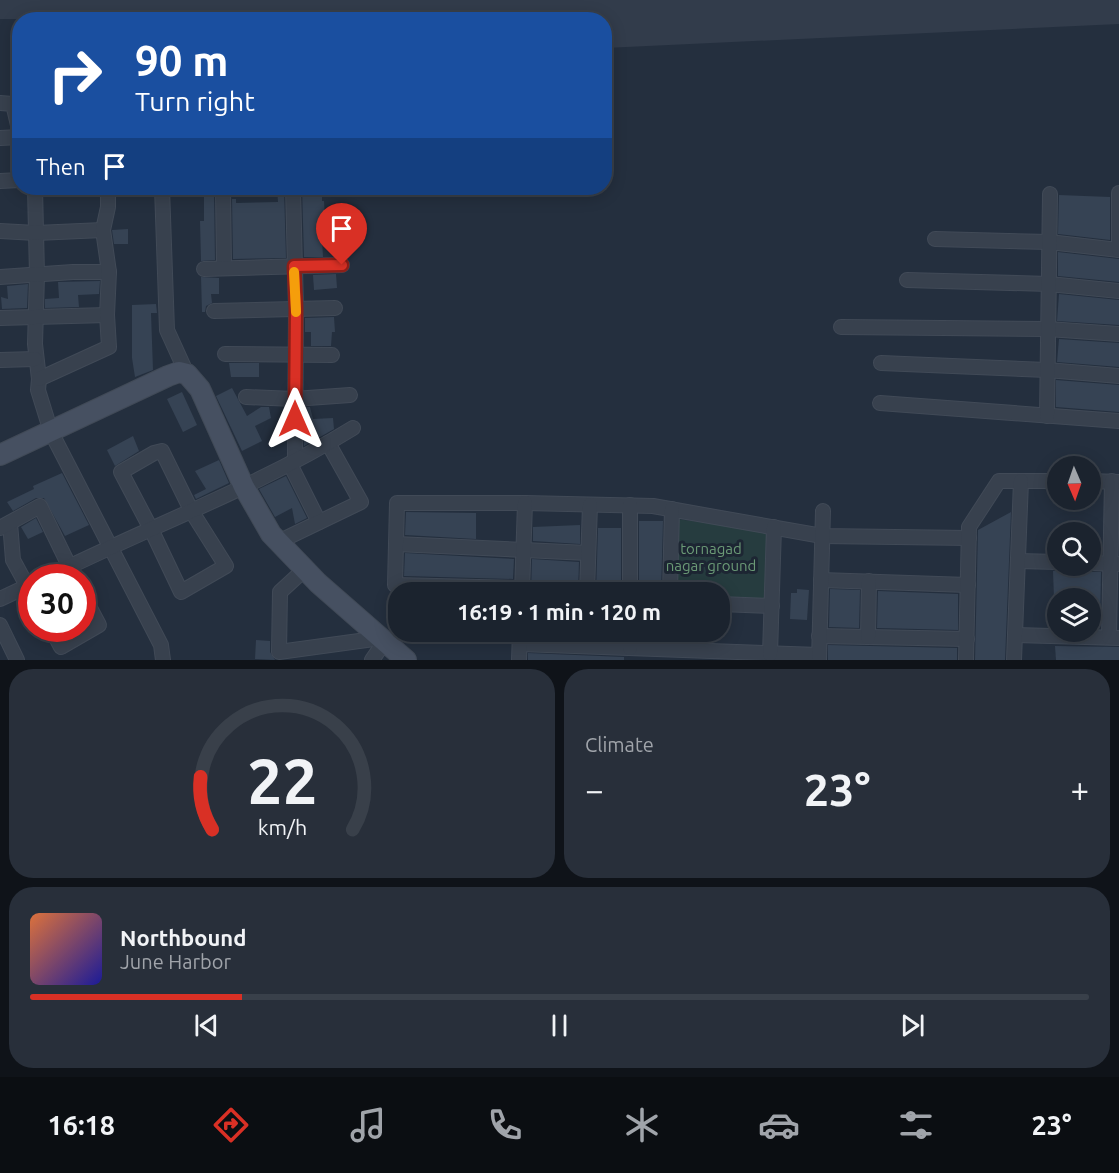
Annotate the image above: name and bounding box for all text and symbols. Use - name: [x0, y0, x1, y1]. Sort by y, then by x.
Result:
- icon: right: [36, 36, 114, 114]
- text: 90 m: [135, 37, 229, 84]
- text: Turn right: [135, 86, 255, 116]
- icon: arrive: [98, 150, 131, 183]
- text: Then: [36, 154, 86, 179]
- pin: [316, 203, 367, 265]
- icon: arrive: [325, 212, 358, 245]
- position arrow: [263, 387, 327, 451]
- north arrow: [1047, 456, 1101, 510]
- map controls: [1047, 456, 1101, 642]
- button: search: [1047, 522, 1101, 576]
- park label: tornagad nagar ground: [666, 540, 756, 574]
- speed limit sign: 30: [18, 564, 96, 642]
- button: layers: [1047, 588, 1101, 642]
- text: 16:19 · 1 min · 120 m: [457, 599, 661, 624]
- text: Climate: [585, 733, 654, 756]
- text: 22: [247, 746, 317, 816]
- text: 23°: [804, 764, 870, 815]
- text: −: [585, 771, 604, 808]
- text: +: [1070, 771, 1089, 808]
- text: km/h: [257, 816, 307, 840]
- text: Northbound: [120, 925, 246, 950]
- text: June Harbor: [120, 950, 231, 973]
- icon: previous: [190, 1009, 223, 1042]
- icon: pause: [543, 1009, 576, 1042]
- icon: next: [896, 1009, 929, 1042]
- icon: directions: [210, 1104, 252, 1146]
- icon: music: [347, 1104, 389, 1146]
- icon: phone: [484, 1104, 526, 1146]
- icon: climate: [621, 1104, 663, 1146]
- icon: car: [758, 1104, 800, 1146]
- icon: filters: [895, 1104, 937, 1146]
- text: 16:18: [47, 1110, 115, 1140]
- text: 23°: [1031, 1110, 1071, 1140]

